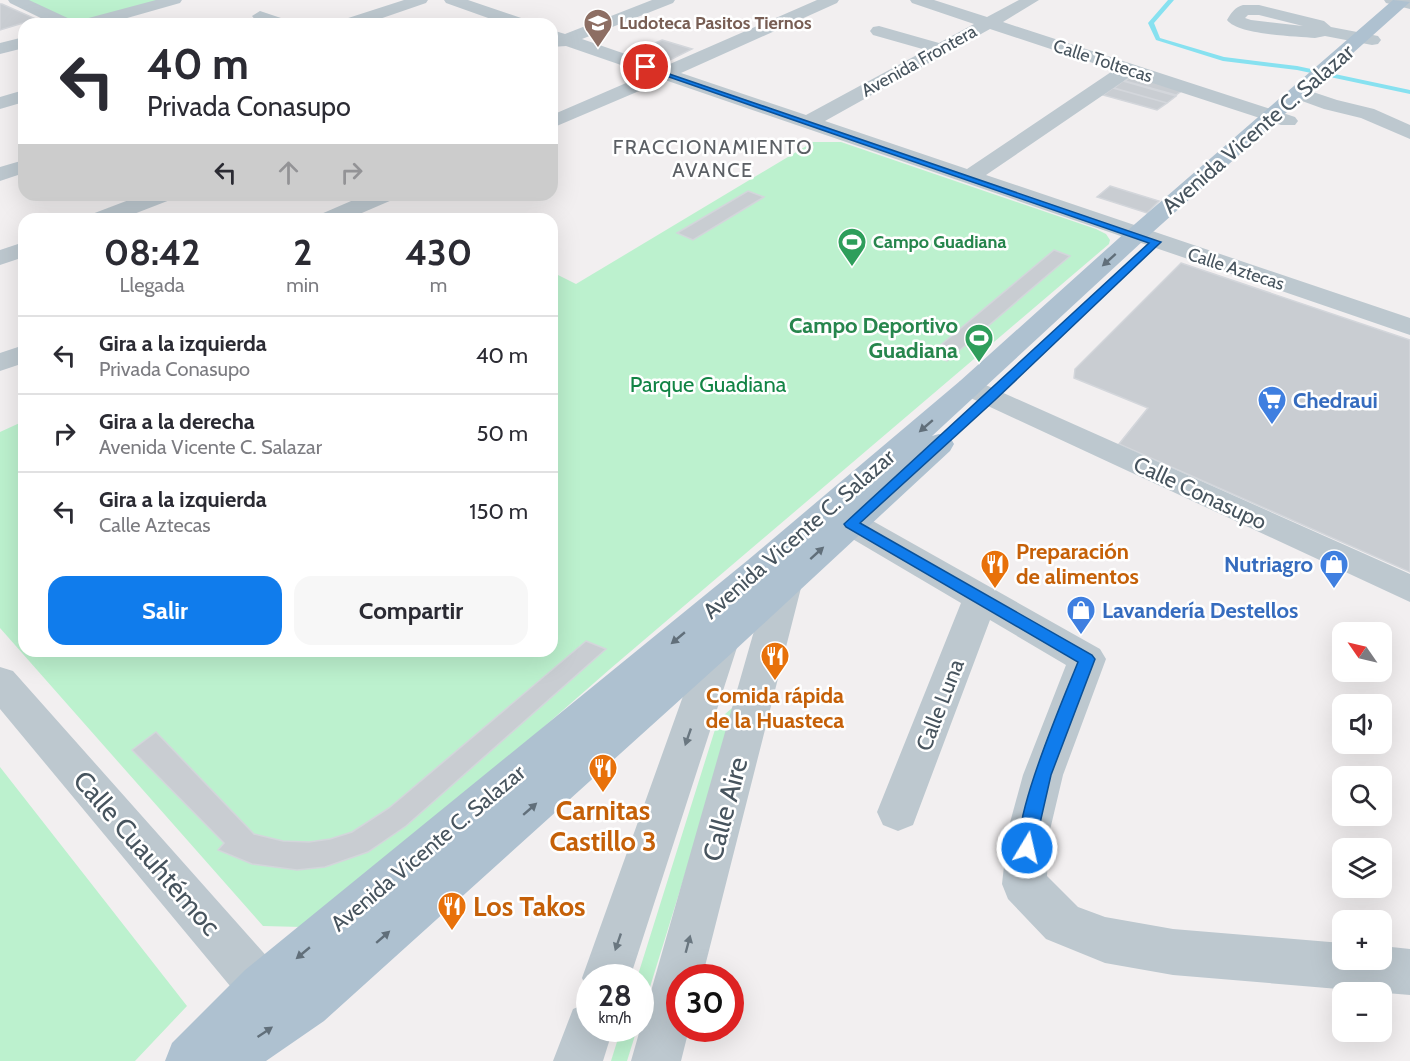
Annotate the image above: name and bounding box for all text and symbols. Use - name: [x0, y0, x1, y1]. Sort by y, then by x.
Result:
- school or university icon: Ludoteca Pasitos Tiernos: [582, 7, 614, 49]
- place label: Ludoteca Pasitos Tiernos: [619, 12, 812, 34]
- street label: Avenida Frontera: [858, 20, 981, 102]
- street label: Calle Toltecas: [1051, 35, 1155, 87]
- text: 40 m: [147, 38, 249, 90]
- street label: Avenida Vicente C. Salazar: [1157, 38, 1359, 220]
- pin: [620, 41, 671, 92]
- icon: left: [48, 42, 126, 120]
- icon: arrive: [629, 50, 662, 83]
- text: Privada Conasupo: [147, 90, 351, 123]
- district label: FRACCIONAMIENTO AVANCE: [613, 135, 813, 182]
- icon: left: [209, 156, 242, 189]
- icon: ahead: [272, 156, 305, 189]
- icon: right: [335, 156, 368, 189]
- sports icon: Campo Guadiana: [836, 226, 868, 268]
- text: 08:42: [104, 230, 200, 274]
- text: 2: [293, 230, 312, 274]
- text: 430: [405, 230, 472, 274]
- place label: Campo Guadiana: [873, 231, 1006, 253]
- street label: Calle Aztecas: [1185, 243, 1287, 295]
- one-way arrow: [1102, 253, 1117, 267]
- text: Llegada: [120, 273, 185, 297]
- text: min: [286, 273, 319, 297]
- text: m: [430, 273, 447, 297]
- place label: Campo Deportivo Guadiana: [789, 312, 958, 364]
- sports icon: Campo Deportivo Guadiana: [963, 322, 995, 364]
- text: Gira a la izquierda: [99, 330, 267, 357]
- icon: left: [48, 339, 81, 372]
- text: 40 m: [476, 342, 528, 369]
- text: Privada Conasupo: [99, 357, 250, 381]
- park label: Parque Guadiana: [630, 371, 787, 398]
- supermarket icon: Chedraui: [1256, 384, 1288, 426]
- place label: Chedraui: [1293, 387, 1378, 414]
- text: Gira a la derecha: [99, 408, 255, 435]
- icon: right: [48, 417, 81, 450]
- one-way arrow: [919, 419, 934, 432]
- text: 50 m: [476, 420, 528, 447]
- text: Avenida Vicente C. Salazar: [99, 435, 322, 459]
- street label: Avenida Vicente C. Salazar: [698, 443, 900, 625]
- street label: Calle Conasupo: [1129, 450, 1271, 536]
- text: Gira a la izquierda: [99, 486, 267, 513]
- icon: left: [48, 495, 81, 528]
- text: 150 m: [469, 498, 528, 525]
- text: Calle Aztecas: [99, 513, 211, 537]
- place label: Preparación de alimentos: [1016, 538, 1139, 590]
- one-way arrow: [810, 546, 825, 560]
- restaurant icon: Preparación de alimentos: [979, 548, 1011, 590]
- shop icon: Nutriagro: [1318, 548, 1350, 590]
- place label: Nutriagro: [1224, 551, 1313, 578]
- button: Salir: [48, 576, 282, 645]
- button: Compartir: [294, 576, 528, 645]
- shop icon: Lavandería Destellos: [1065, 594, 1097, 636]
- place label: Lavandería Destellos: [1102, 597, 1298, 624]
- north arrow: [1332, 622, 1392, 682]
- map controls: [1332, 622, 1392, 1042]
- one-way arrow: [670, 632, 686, 645]
- restaurant icon: Comida rápida de la Huasteca: [759, 640, 791, 682]
- street label: Calle Luna: [910, 655, 970, 755]
- place label: Comida rápida de la Huasteca: [706, 682, 844, 734]
- button: sound: [1332, 694, 1392, 754]
- one-way arrow: [682, 729, 692, 747]
- restaurant icon: Carnitas Castillo 3: [587, 752, 619, 794]
- street label: Calle Aire: [695, 753, 755, 865]
- street label: Avenida Vicente C. Salazar: [325, 759, 531, 937]
- street label: Calle Cuauhtémoc: [66, 764, 228, 942]
- button: search: [1332, 766, 1392, 826]
- place label: Carnitas Castillo 3: [549, 794, 657, 858]
- one-way arrow: [522, 802, 537, 816]
- position arrow: [995, 816, 1059, 880]
- button: layers: [1332, 838, 1392, 898]
- restaurant icon: Los Takos: [436, 890, 468, 932]
- place label: Los Takos: [473, 890, 586, 923]
- button: +: [1332, 910, 1392, 970]
- one-way arrow: [375, 931, 390, 944]
- one-way arrow: [613, 933, 622, 951]
- one-way arrow: [684, 935, 693, 953]
- one-way arrow: [295, 946, 311, 959]
- speed limit sign: 30: [666, 964, 744, 1042]
- text: 28: [598, 977, 632, 1014]
- button: −: [1332, 982, 1392, 1042]
- text: km/h: [599, 1009, 631, 1027]
- one-way arrow: [257, 1027, 273, 1038]

